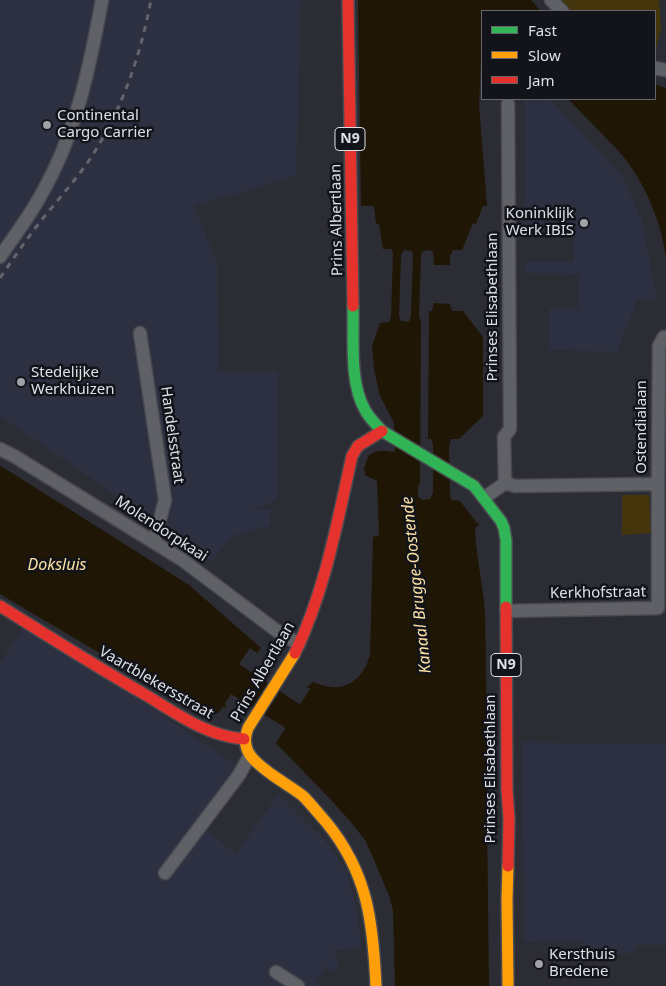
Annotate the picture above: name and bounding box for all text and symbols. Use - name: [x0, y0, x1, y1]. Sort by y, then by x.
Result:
- legend: [481, 10, 656, 100]
- text: Fast: [528, 20, 557, 40]
- text: Slow: [528, 45, 561, 65]
- text: Jam: [528, 70, 555, 90]
- place label: Continental Cargo Carrier: [57, 107, 152, 142]
- marker: Continental Cargo Carrier: [41, 119, 53, 131]
- road number: N9: [335, 128, 365, 150]
- street label: Prins Albertlaan: [327, 164, 347, 276]
- place label: Koninklijk Werk IBIS: [506, 205, 574, 240]
- marker: Koninklijk Werk IBIS: [578, 217, 590, 229]
- street label: Prinses Elisabethlaan: [484, 232, 502, 382]
- place label: Stedelijke Werkhuizen: [31, 364, 115, 399]
- marker: Stedelijke Werkhuizen: [15, 376, 27, 388]
- street label: Ostendialaan: [633, 380, 651, 474]
- street label: Handelsstraat: [156, 385, 188, 485]
- street label: Molendorpkaai: [111, 492, 211, 566]
- water label: Kanaal Brugge-Oostende: [398, 496, 436, 674]
- water label: Doksluis: [28, 555, 86, 575]
- street label: Kerkhofstraat: [550, 583, 646, 603]
- street label: Prins Albertlaan: [227, 619, 299, 725]
- street label: Vaartblekersstraat: [96, 643, 216, 723]
- road number: N9: [491, 654, 521, 676]
- street label: Prinses Elisabethlaan: [482, 694, 500, 844]
- place label: Kersthuis Bredene: [549, 946, 615, 981]
- marker: Kersthuis Bredene: [533, 958, 545, 970]

